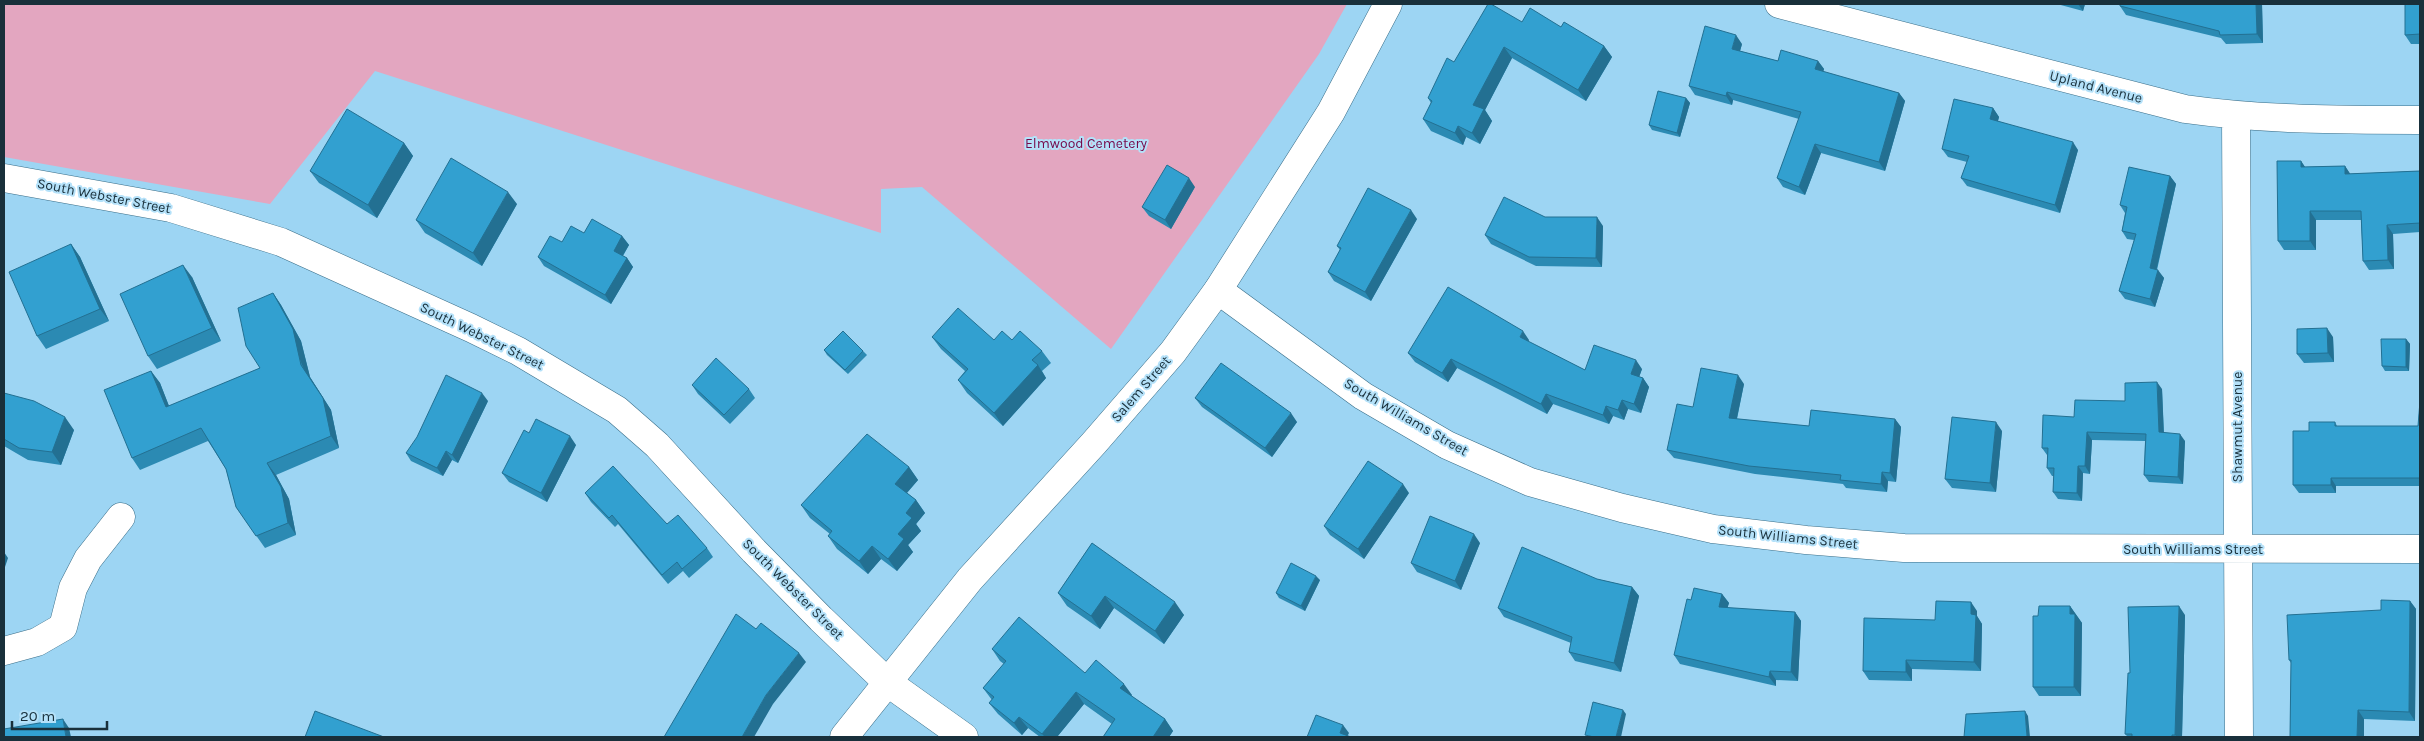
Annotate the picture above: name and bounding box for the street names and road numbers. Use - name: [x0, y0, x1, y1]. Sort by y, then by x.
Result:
- street label: Upland Avenue: [2048, 67, 2144, 107]
- street label: South Webster Street: [36, 175, 172, 217]
- street label: South Webster Street: [417, 299, 547, 373]
- street label: Salem Street: [1108, 352, 1174, 426]
- street label: Shawmut Avenue: [2229, 372, 2246, 483]
- street label: South Williams Street: [1341, 375, 1471, 459]
- street label: South Williams Street: [1717, 521, 1859, 553]
- street label: South Webster Street: [739, 535, 847, 643]
- street label: South Williams Street: [2123, 541, 2263, 558]

